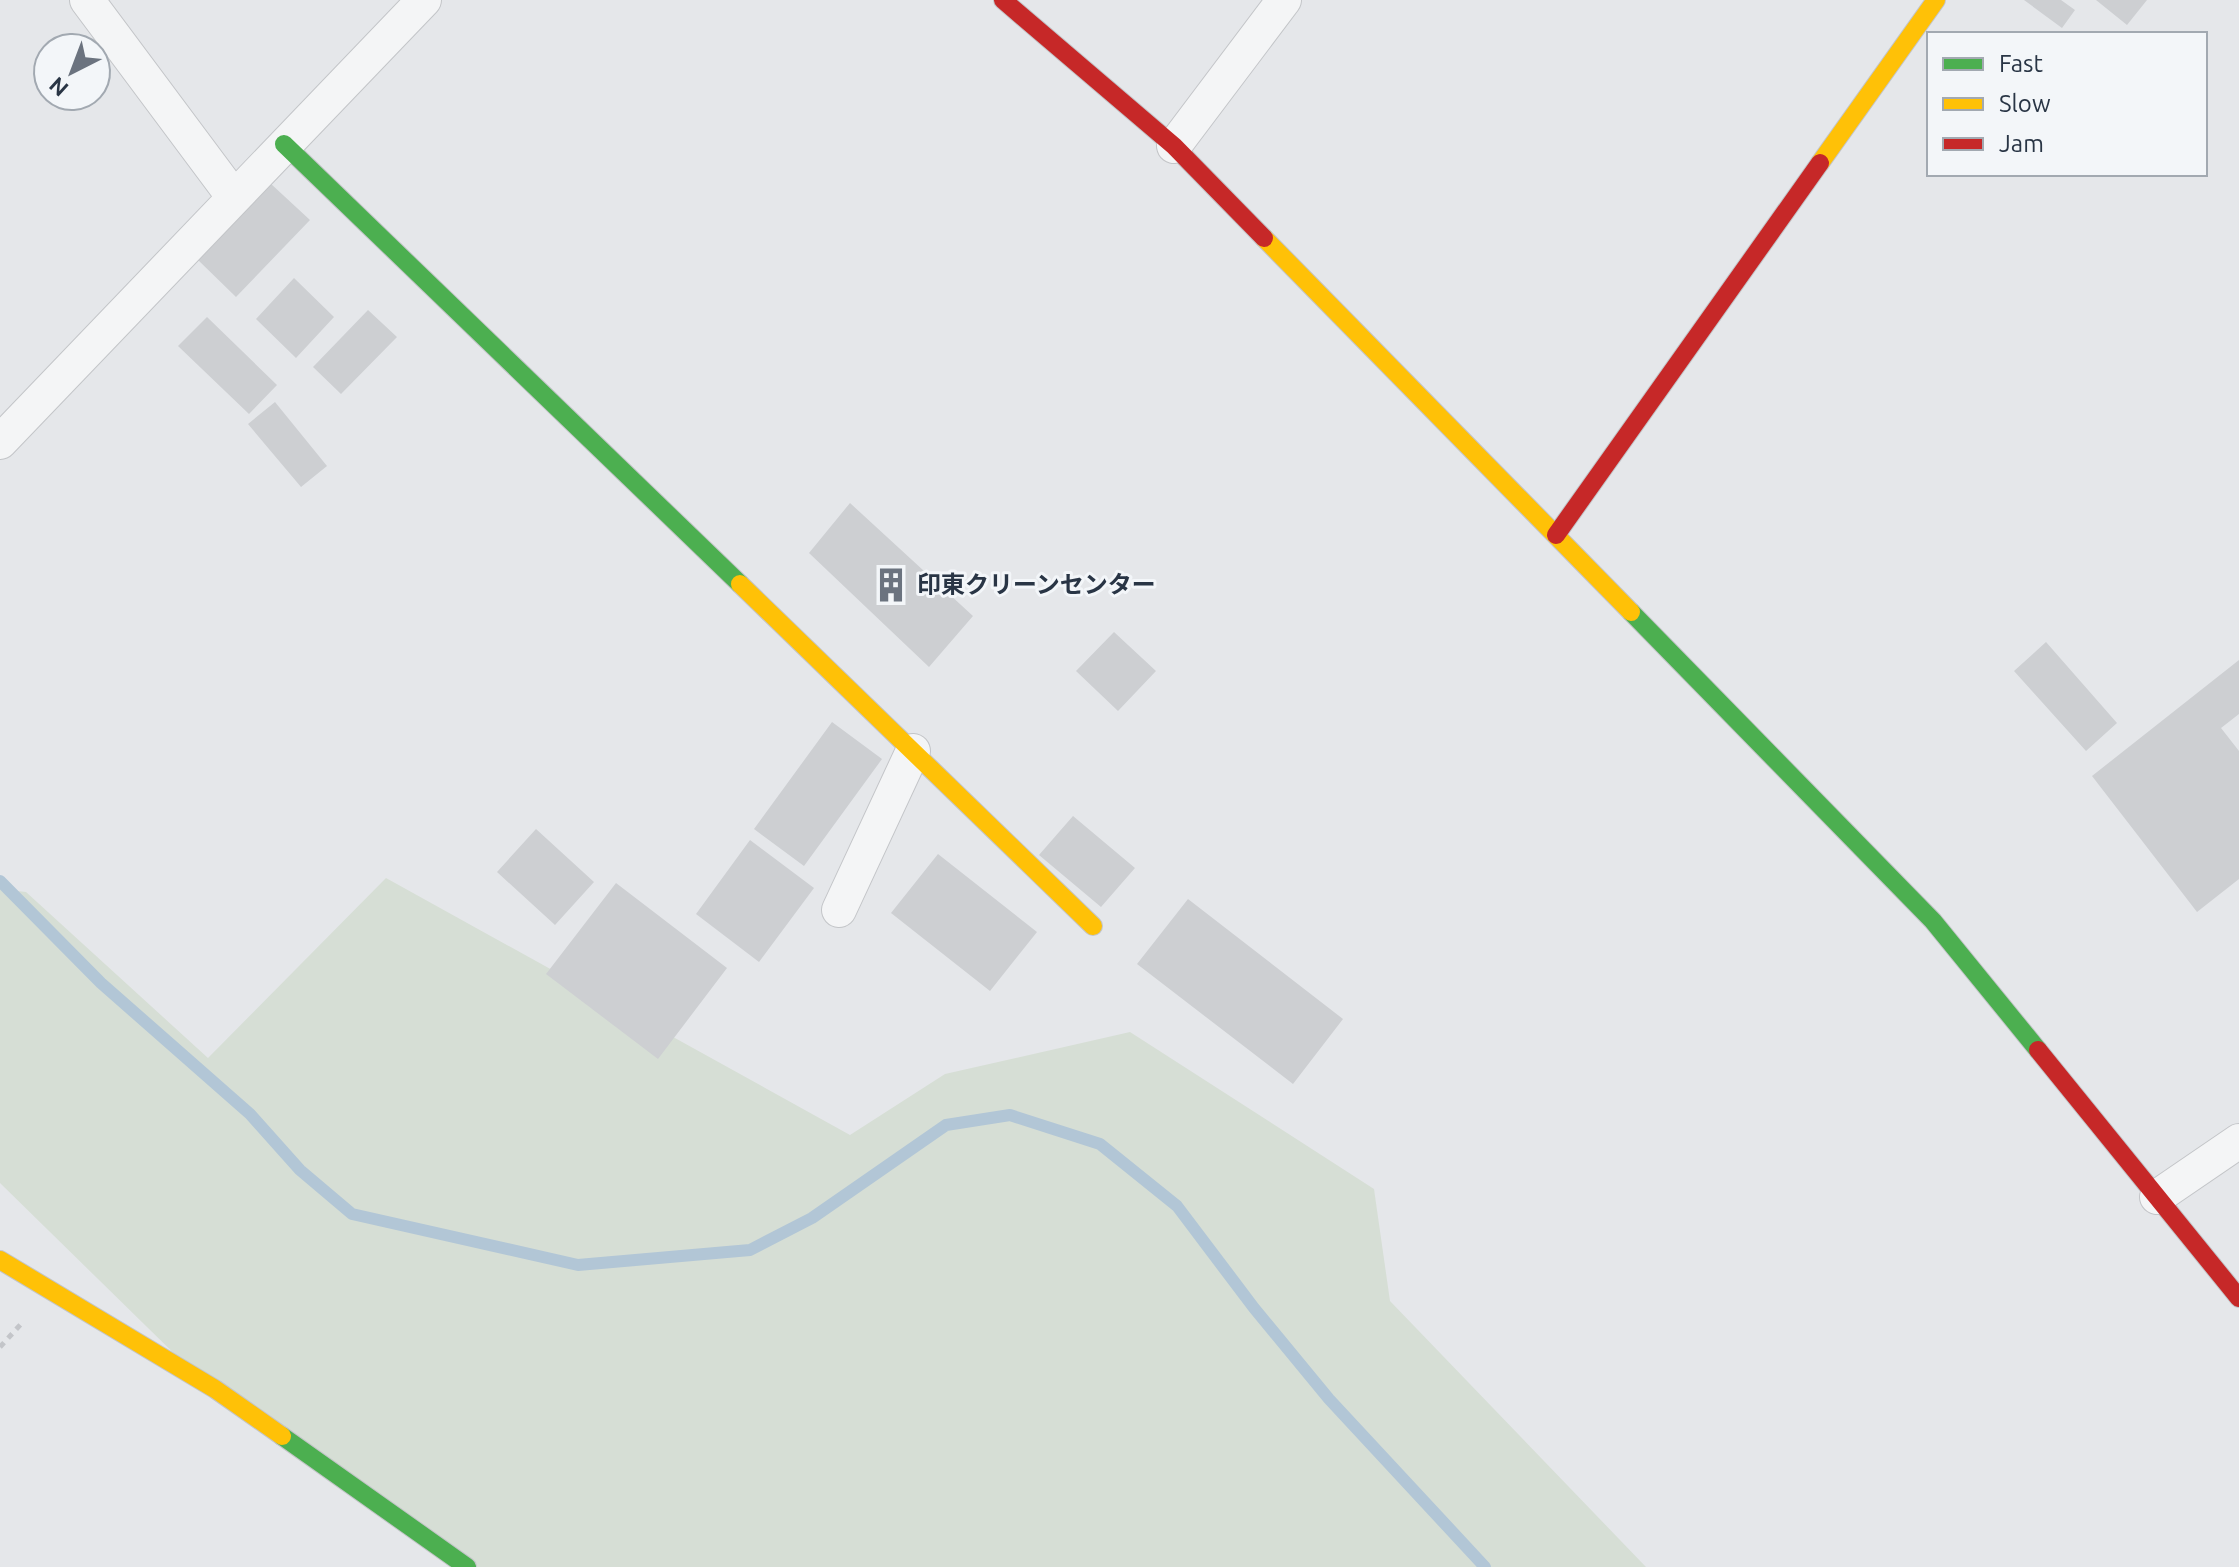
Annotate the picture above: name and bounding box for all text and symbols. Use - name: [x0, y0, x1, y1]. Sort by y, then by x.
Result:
- north arrow: [32, 32, 112, 112]
- legend: [1927, 32, 2207, 176]
- text: Fast: [1999, 50, 2043, 77]
- text: N: [44, 72, 73, 102]
- text: Slow: [1999, 90, 2051, 117]
- text: Jam: [1999, 130, 2044, 157]
- building icon: 印東クリーンセンター: [872, 566, 910, 604]
- place label: 印東クリーンセンター: [917, 571, 1156, 598]

